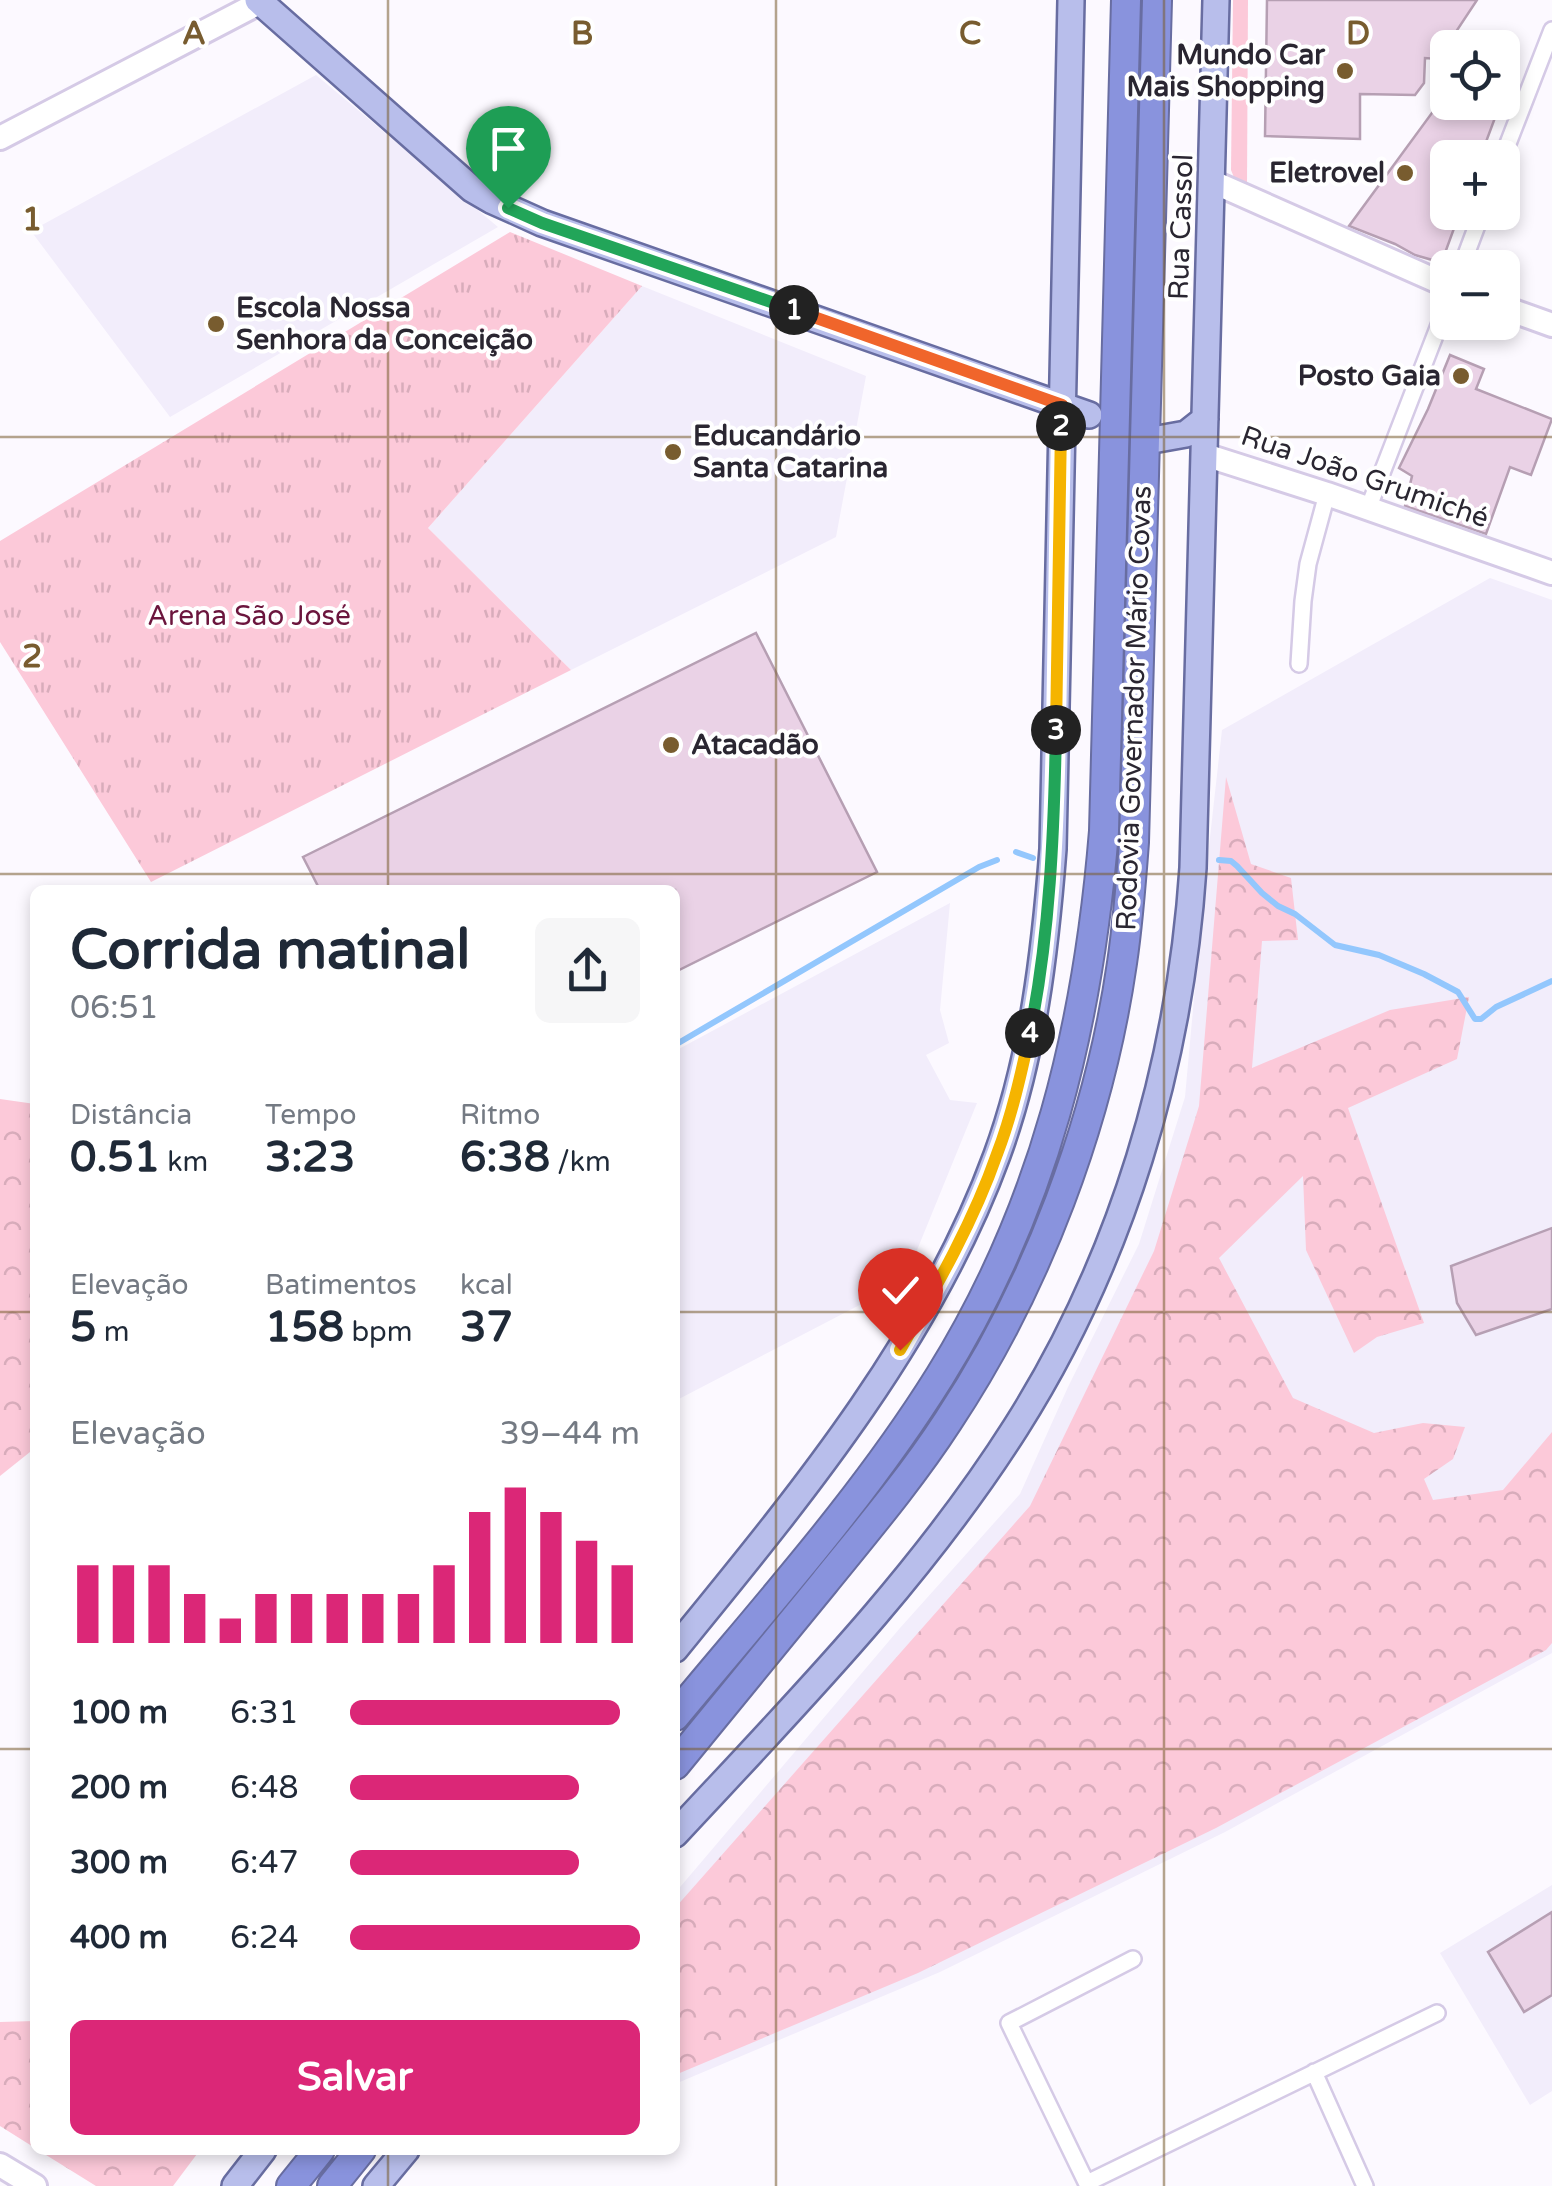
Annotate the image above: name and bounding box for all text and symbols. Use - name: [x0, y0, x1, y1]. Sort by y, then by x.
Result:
- text: A: [182, 15, 206, 53]
- text: B: [571, 15, 593, 53]
- text: C: [959, 15, 981, 53]
- text: D: [1346, 15, 1370, 53]
- map controls: [1430, 30, 1520, 340]
- button: locate: [1430, 30, 1520, 120]
- place label: Mundo Car Mais Shopping: [1126, 38, 1326, 104]
- marker: Mundo Car Mais Shopping: [1334, 60, 1356, 82]
- pin: [466, 106, 551, 209]
- icon: arrive: [481, 121, 536, 176]
- button: +: [1430, 140, 1520, 230]
- street label: Rua Cassol: [1161, 153, 1201, 301]
- place label: Eletrovel: [1269, 156, 1385, 190]
- marker: Eletrovel: [1394, 162, 1416, 184]
- text: 1: [22, 201, 42, 239]
- button: −: [1430, 250, 1520, 340]
- pin: 1: [769, 285, 819, 335]
- place label: Escola Nossa Senhora da Conceição: [236, 291, 533, 357]
- text: 1: [785, 293, 803, 327]
- marker: Escola Nossa Senhora da Conceição: [205, 313, 227, 335]
- place label: Posto Gaia: [1298, 359, 1441, 393]
- marker: Posto Gaia: [1450, 365, 1472, 387]
- pin: 2: [1036, 401, 1086, 451]
- text: 2: [1052, 409, 1070, 443]
- place label: Educandário Santa Catarina: [693, 419, 888, 485]
- street label: Rua João Grumiché: [1237, 419, 1493, 535]
- marker: Educandário Santa Catarina: [662, 441, 684, 463]
- street label: Rodovia Governador Mário Covas: [1109, 485, 1159, 931]
- park label: Arena São José: [147, 599, 351, 633]
- text: 2: [22, 638, 42, 676]
- pin: 3: [1031, 705, 1081, 755]
- text: 3: [1047, 713, 1065, 747]
- place label: Atacadão: [691, 728, 819, 762]
- marker: Atacadão: [660, 734, 682, 756]
- text: Corrida matinal: [70, 918, 470, 984]
- button: share: [535, 918, 640, 1023]
- text: 06:51: [70, 989, 159, 1027]
- pin: 4: [1005, 1008, 1055, 1058]
- text: 4: [1021, 1016, 1039, 1050]
- text: Distância: [70, 1098, 192, 1132]
- text: Tempo: [265, 1098, 357, 1132]
- text: Ritmo: [460, 1098, 540, 1132]
- text: 0.51: [70, 1132, 160, 1183]
- text: 3:23: [265, 1132, 355, 1183]
- text: 6:38: [460, 1132, 550, 1183]
- text: km: [160, 1145, 208, 1179]
- text: /km: [550, 1145, 611, 1179]
- pin: [858, 1248, 943, 1351]
- icon: check: [873, 1263, 928, 1318]
- text: Elevação: [70, 1268, 189, 1302]
- text: Batimentos: [265, 1268, 417, 1302]
- text: kcal: [460, 1268, 513, 1302]
- text: 5: [70, 1302, 96, 1353]
- text: 158: [265, 1302, 344, 1353]
- text: 37: [460, 1302, 513, 1353]
- text: m: [96, 1315, 129, 1349]
- text: bpm: [344, 1315, 412, 1349]
- text: Elevação: [70, 1415, 206, 1453]
- text: 39–44 m: [500, 1415, 640, 1453]
- text: 100 m: [70, 1694, 168, 1732]
- text: 6:31: [230, 1694, 299, 1732]
- text: 200 m: [70, 1769, 168, 1807]
- text: 6:48: [230, 1769, 299, 1807]
- text: 300 m: [70, 1844, 168, 1882]
- text: 6:47: [230, 1844, 299, 1882]
- text: 400 m: [70, 1919, 168, 1957]
- text: 6:24: [230, 1919, 299, 1957]
- button: Salvar: [70, 2020, 640, 2135]

